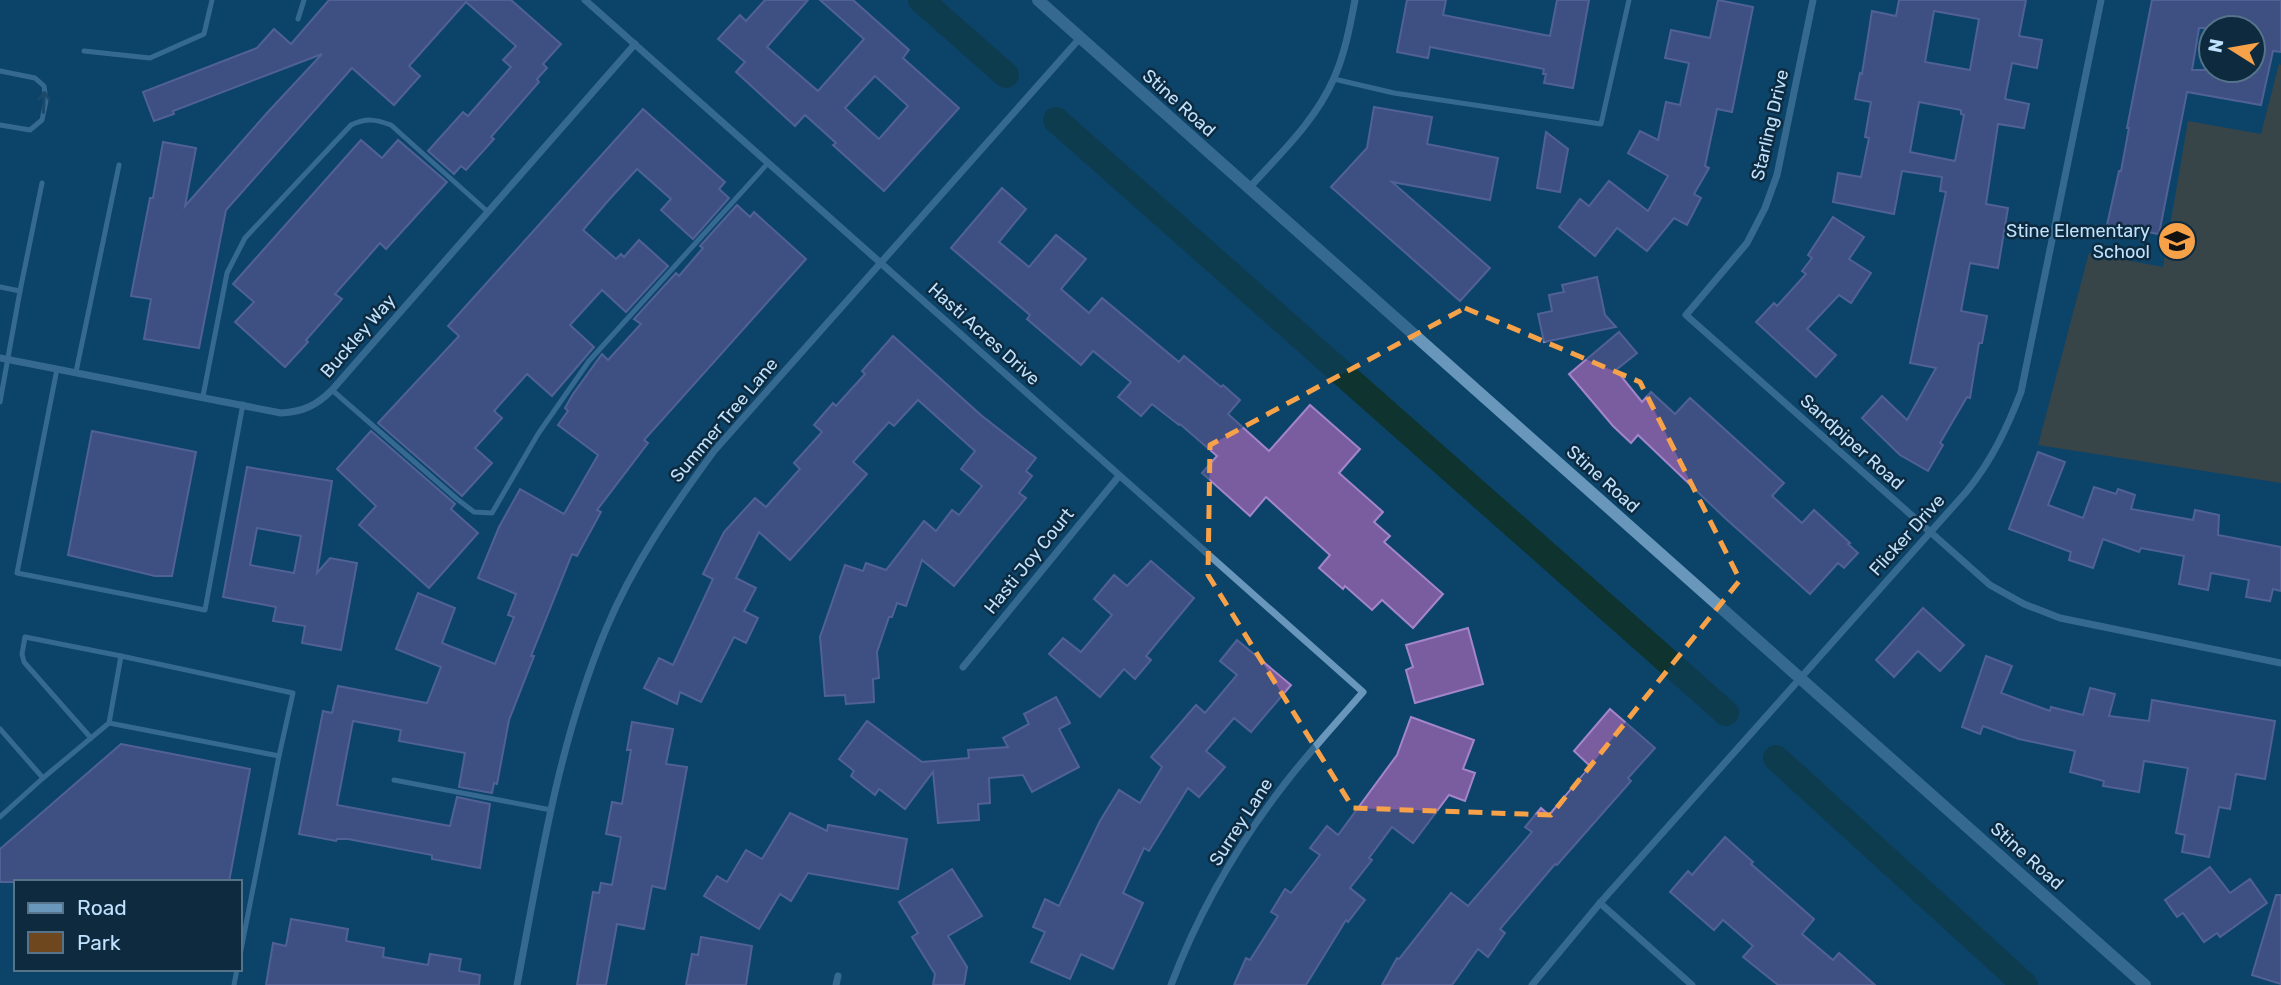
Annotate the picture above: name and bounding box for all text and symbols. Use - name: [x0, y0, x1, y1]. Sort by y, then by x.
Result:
- north arrow: [2197, 14, 2267, 84]
- text: N: [2203, 37, 2228, 55]
- street label: Stine Road: [1138, 64, 1220, 142]
- street label: Starling Drive: [1747, 67, 1793, 183]
- one-way arrow: [37, 91, 50, 114]
- place label: Stine Elementary School: [2006, 220, 2150, 263]
- school or university icon: Stine Elementary School: [2156, 220, 2198, 262]
- street label: Hasti Acres Drive: [924, 278, 1044, 390]
- street label: Buckley Way: [316, 290, 400, 382]
- street label: Summer Tree Lane: [666, 353, 782, 487]
- street label: Sandpiper Road: [1796, 390, 1908, 494]
- street label: Stine Road: [1562, 440, 1644, 518]
- street label: Flicker Drive: [1865, 490, 1949, 580]
- street label: Hasti Joy Court: [980, 504, 1078, 618]
- street label: Surrey Lane: [1204, 774, 1278, 870]
- street label: Stine Road: [1986, 817, 2068, 895]
- legend: [14, 880, 242, 971]
- text: Road: [77, 895, 127, 920]
- text: Park: [77, 930, 121, 955]

